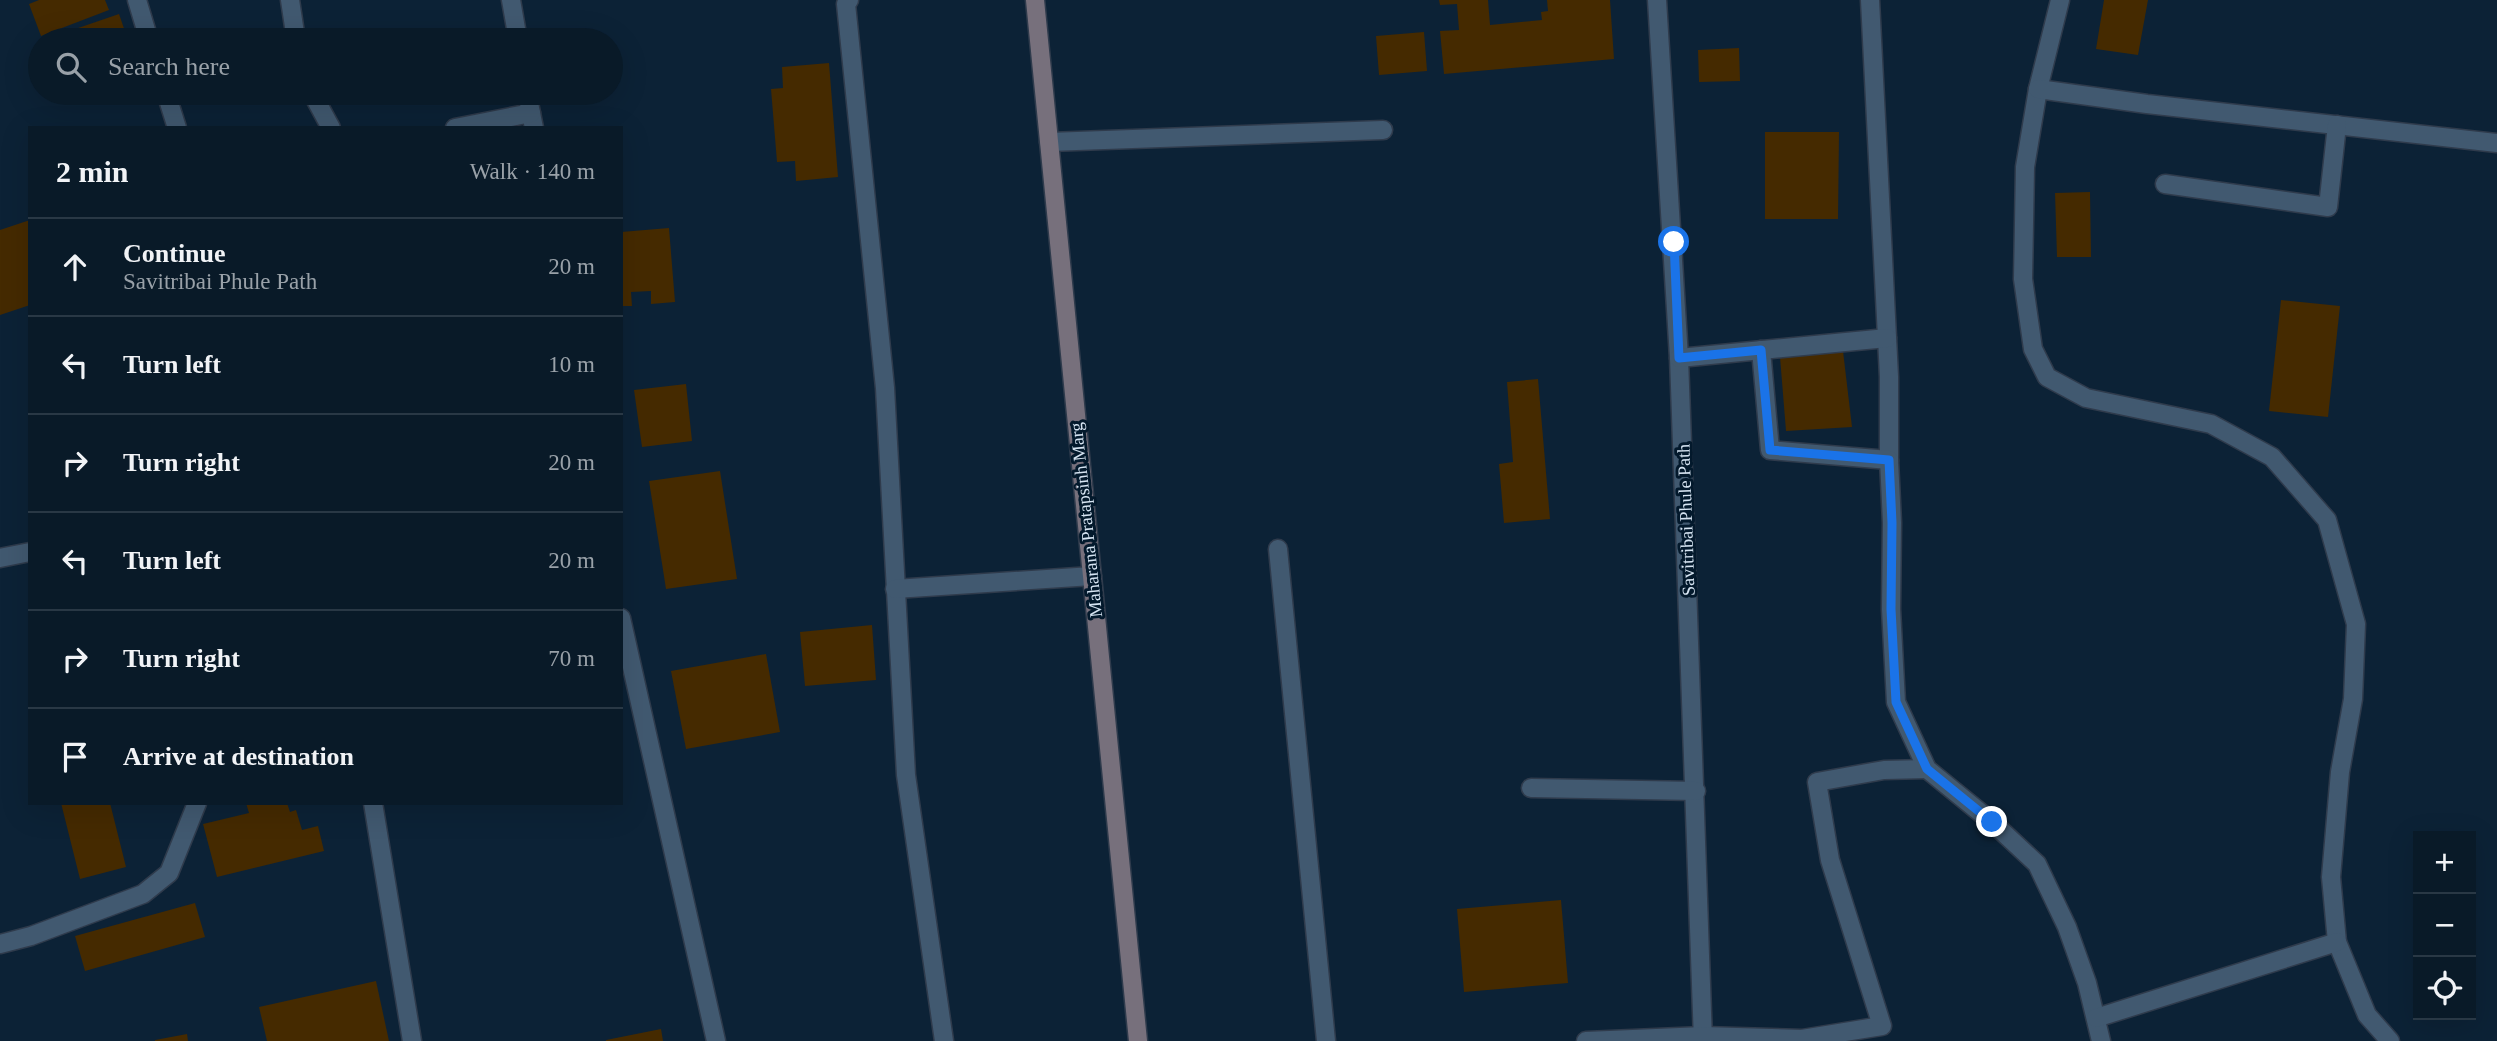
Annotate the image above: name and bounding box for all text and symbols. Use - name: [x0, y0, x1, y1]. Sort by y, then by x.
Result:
- search box: [28, 28, 623, 105]
- icon: search: [52, 48, 90, 86]
- text: Search here: [108, 52, 230, 81]
- text: 2 min: [56, 155, 129, 188]
- text: Walk · 140 m: [470, 159, 595, 184]
- route start: [1658, 226, 1689, 257]
- text: Continue: [123, 239, 226, 268]
- icon: ahead: [56, 248, 94, 286]
- text: 20 m: [548, 254, 595, 279]
- text: Savitribai Phule Path: [123, 269, 317, 294]
- icon: left: [56, 346, 94, 384]
- text: Turn left: [123, 350, 221, 379]
- text: 10 m: [548, 352, 595, 377]
- street label: Maharana Pratapsinh Marg: [1066, 422, 1106, 618]
- icon: right: [56, 444, 94, 482]
- street label: Savitribai Phule Path: [1673, 444, 1699, 596]
- text: Turn right: [123, 448, 240, 477]
- text: 20 m: [548, 450, 595, 475]
- icon: left: [56, 542, 94, 580]
- text: Turn left: [123, 546, 221, 575]
- text: 20 m: [548, 548, 595, 573]
- icon: right: [56, 640, 94, 678]
- text: Turn right: [123, 644, 240, 673]
- text: 70 m: [548, 646, 595, 671]
- icon: arrive: [56, 738, 94, 776]
- text: Arrive at destination: [123, 742, 354, 771]
- route end: [1976, 806, 2007, 837]
- map controls: [2413, 831, 2476, 1020]
- button: +: [2413, 831, 2476, 894]
- button: −: [2413, 894, 2476, 957]
- button: locate: [2413, 957, 2476, 1020]

